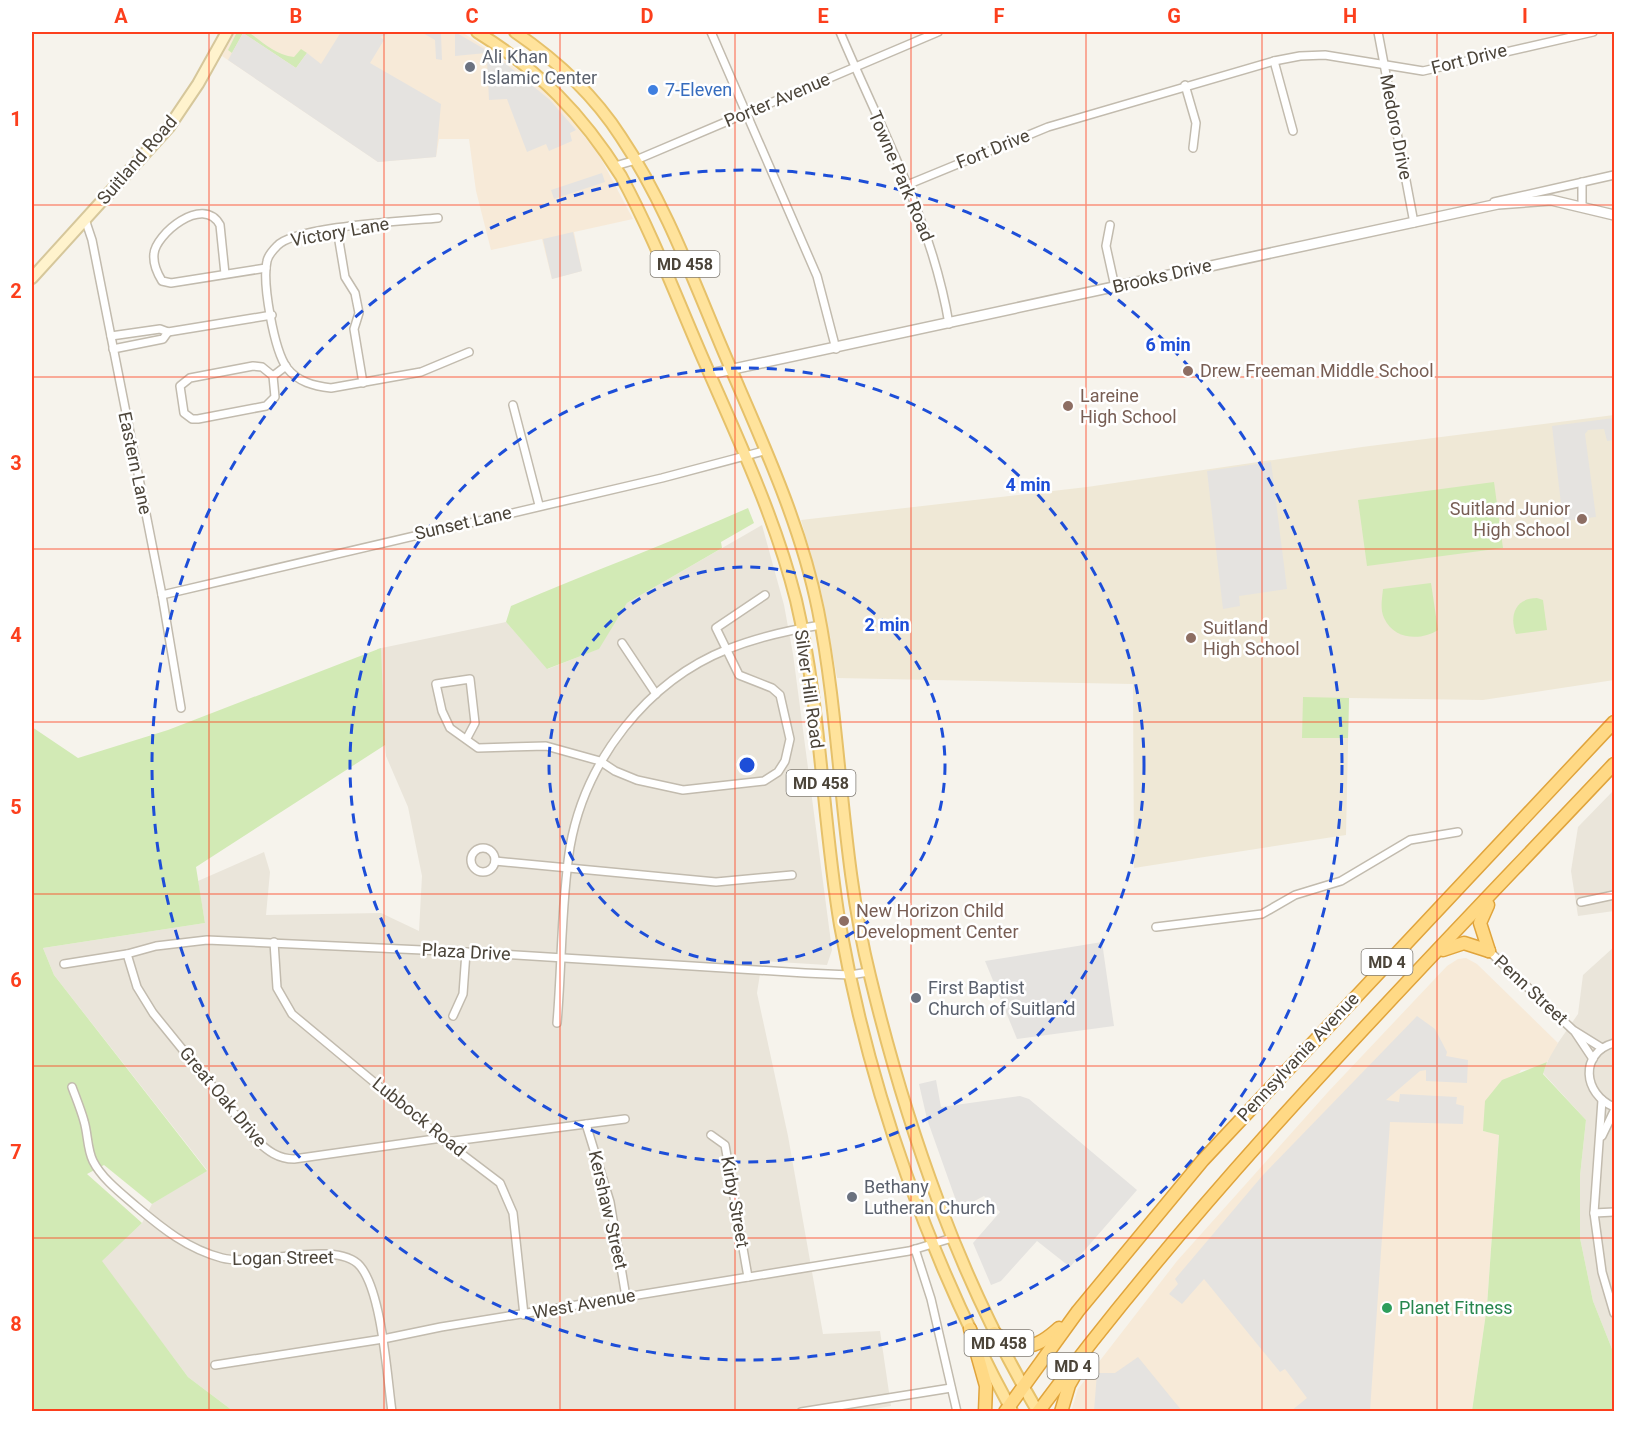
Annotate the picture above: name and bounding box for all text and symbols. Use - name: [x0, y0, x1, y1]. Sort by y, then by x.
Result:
- text: A: [114, 4, 128, 28]
- text: B: [290, 4, 302, 28]
- text: C: [465, 4, 479, 28]
- text: D: [641, 4, 654, 28]
- text: E: [817, 4, 829, 28]
- text: F: [994, 4, 1005, 28]
- text: G: [1167, 4, 1181, 28]
- text: H: [1343, 4, 1357, 28]
- text: I: [1522, 4, 1528, 28]
- street label: Fort Drive: [1429, 39, 1509, 78]
- place label: Ali Khan Islamic Center: [482, 46, 597, 88]
- marker: Ali Khan Islamic Center: [463, 60, 477, 74]
- street label: Porter Avenue: [721, 68, 833, 131]
- street label: Medoro Drive: [1376, 72, 1417, 181]
- place label: 7-Eleven: [665, 79, 732, 100]
- marker: 7-Eleven: [646, 83, 660, 97]
- text: 1: [10, 107, 22, 131]
- street label: Towne Park Road: [865, 107, 938, 244]
- street label: Suitland Road: [92, 111, 181, 208]
- street label: Fort Drive: [953, 124, 1033, 173]
- street label: Victory Lane: [289, 213, 391, 250]
- road number: MD 458: [650, 251, 720, 277]
- street label: Brooks Drive: [1110, 254, 1213, 297]
- text: 2: [10, 279, 22, 303]
- text: 6 min: [1145, 334, 1191, 355]
- place label: Drew Freeman Middle School: [1200, 360, 1434, 381]
- marker: Drew Freeman Middle School: [1181, 364, 1195, 378]
- place label: Lareine High School: [1080, 385, 1177, 427]
- marker: Lareine High School: [1061, 399, 1075, 413]
- street label: Eastern Lane: [114, 410, 157, 516]
- text: 3: [10, 451, 22, 475]
- text: 4 min: [1005, 474, 1051, 495]
- place label: Suitland Junior High School: [1450, 498, 1570, 540]
- street label: Sunset Lane: [412, 501, 513, 544]
- marker: Suitland Junior High School: [1575, 512, 1589, 526]
- text: 2 min: [864, 614, 910, 635]
- place label: Suitland High School: [1203, 617, 1300, 659]
- text: 4: [10, 623, 22, 647]
- street label: Silver Hill Road: [791, 628, 828, 750]
- marker: Suitland High School: [1184, 631, 1198, 645]
- centre of rings: [737, 755, 757, 775]
- road number: MD 458: [786, 770, 856, 796]
- text: 5: [10, 795, 22, 819]
- place label: New Horizon Child Development Center: [856, 900, 1019, 942]
- marker: New Horizon Child Development Center: [837, 914, 851, 928]
- street label: Plaza Drive: [421, 939, 511, 964]
- road number: MD 4: [1362, 949, 1412, 975]
- street label: Penn Street: [1490, 950, 1572, 1029]
- text: 6: [10, 968, 22, 992]
- place label: First Baptist Church of Suitland: [928, 977, 1075, 1019]
- street label: Pennsylvania Avenue: [1232, 988, 1363, 1125]
- marker: First Baptist Church of Suitland: [909, 991, 923, 1005]
- street label: Great Oak Drive: [175, 1042, 271, 1151]
- street label: Lubbock Road: [368, 1073, 470, 1161]
- text: 7: [10, 1140, 22, 1164]
- street label: Kershaw Street: [585, 1148, 632, 1271]
- street label: Kirby Street: [717, 1155, 754, 1249]
- place label: Bethany Lutheran Church: [864, 1176, 995, 1218]
- marker: Bethany Lutheran Church: [845, 1190, 859, 1204]
- street label: Logan Street: [232, 1246, 334, 1269]
- street label: West Avenue: [531, 1284, 637, 1323]
- place label: Planet Fitness: [1399, 1297, 1513, 1318]
- marker: Planet Fitness: [1380, 1301, 1394, 1315]
- text: 8: [10, 1312, 22, 1336]
- road number: MD 458: [964, 1330, 1034, 1356]
- road number: MD 4: [1048, 1353, 1098, 1379]

